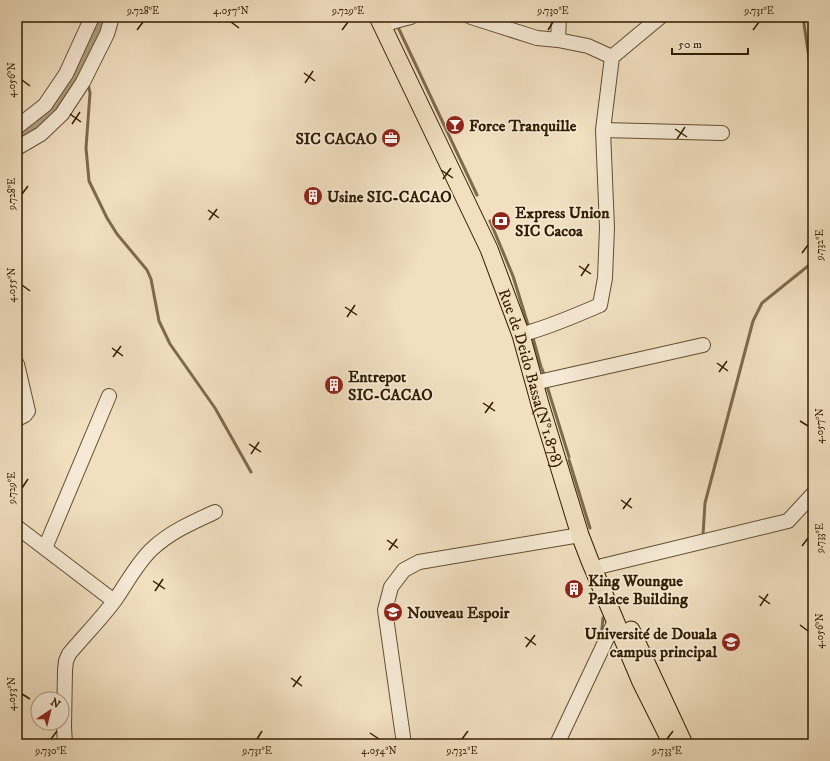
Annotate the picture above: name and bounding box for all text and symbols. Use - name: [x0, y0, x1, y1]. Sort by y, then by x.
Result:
- text: 9.728°E: [126, 5, 159, 17]
- text: 4.057°N: [213, 5, 249, 17]
- text: 9.729°E: [331, 5, 364, 17]
- text: 9.730°E: [536, 5, 569, 17]
- text: 9.731°E: [743, 5, 774, 17]
- scale bar: [672, 30, 748, 56]
- text: 50 m: [678, 37, 702, 52]
- text: 4.056°N: [6, 62, 18, 98]
- bar icon: Force Tranquille: [444, 114, 466, 136]
- place label: Force Tranquille: [469, 116, 577, 137]
- office icon: SIC CACAO: [380, 127, 402, 149]
- place label: SIC CACAO: [295, 129, 377, 149]
- text: 9.728°E: [6, 178, 18, 211]
- building icon: Usine SIC-CACAO: [302, 185, 324, 207]
- place label: Usine SIC-CACAO: [327, 187, 452, 207]
- place label: Express Union SIC Cacoa: [515, 203, 610, 241]
- bank icon: Express Union SIC Cacoa: [490, 210, 512, 232]
- text: 9.732°E: [814, 230, 826, 261]
- text: 4.055°N: [6, 267, 18, 303]
- street label: Rue de Deido Bassa(N°1.878): [494, 286, 568, 470]
- place label: Entrepot SIC-CACAO: [348, 367, 433, 405]
- building icon: Entrepot SIC-CACAO: [323, 374, 345, 396]
- text: 4.057°N: [814, 408, 826, 444]
- text: 9.729°E: [6, 472, 18, 505]
- text: 9.733°E: [814, 523, 826, 554]
- place label: King Woungue Palace Building: [588, 571, 689, 609]
- building icon: King Woungue Palace Building: [563, 578, 585, 600]
- school or university icon: Nouveau Espoir: [382, 601, 404, 623]
- place label: Nouveau Espoir: [407, 603, 511, 623]
- text: 4.056°N: [814, 613, 826, 649]
- place label: Université de Douala campus principal: [584, 624, 718, 662]
- school or university icon: Université de Douala campus principal: [720, 631, 742, 653]
- text: 4.053°N: [6, 677, 18, 711]
- north arrow: [30, 691, 70, 731]
- text: N: [47, 695, 63, 712]
- text: 9.730°E: [34, 745, 67, 757]
- text: 9.731°E: [241, 745, 272, 757]
- text: 4.054°N: [361, 745, 397, 757]
- text: 9.732°E: [446, 745, 477, 757]
- text: 9.733°E: [651, 745, 682, 757]

